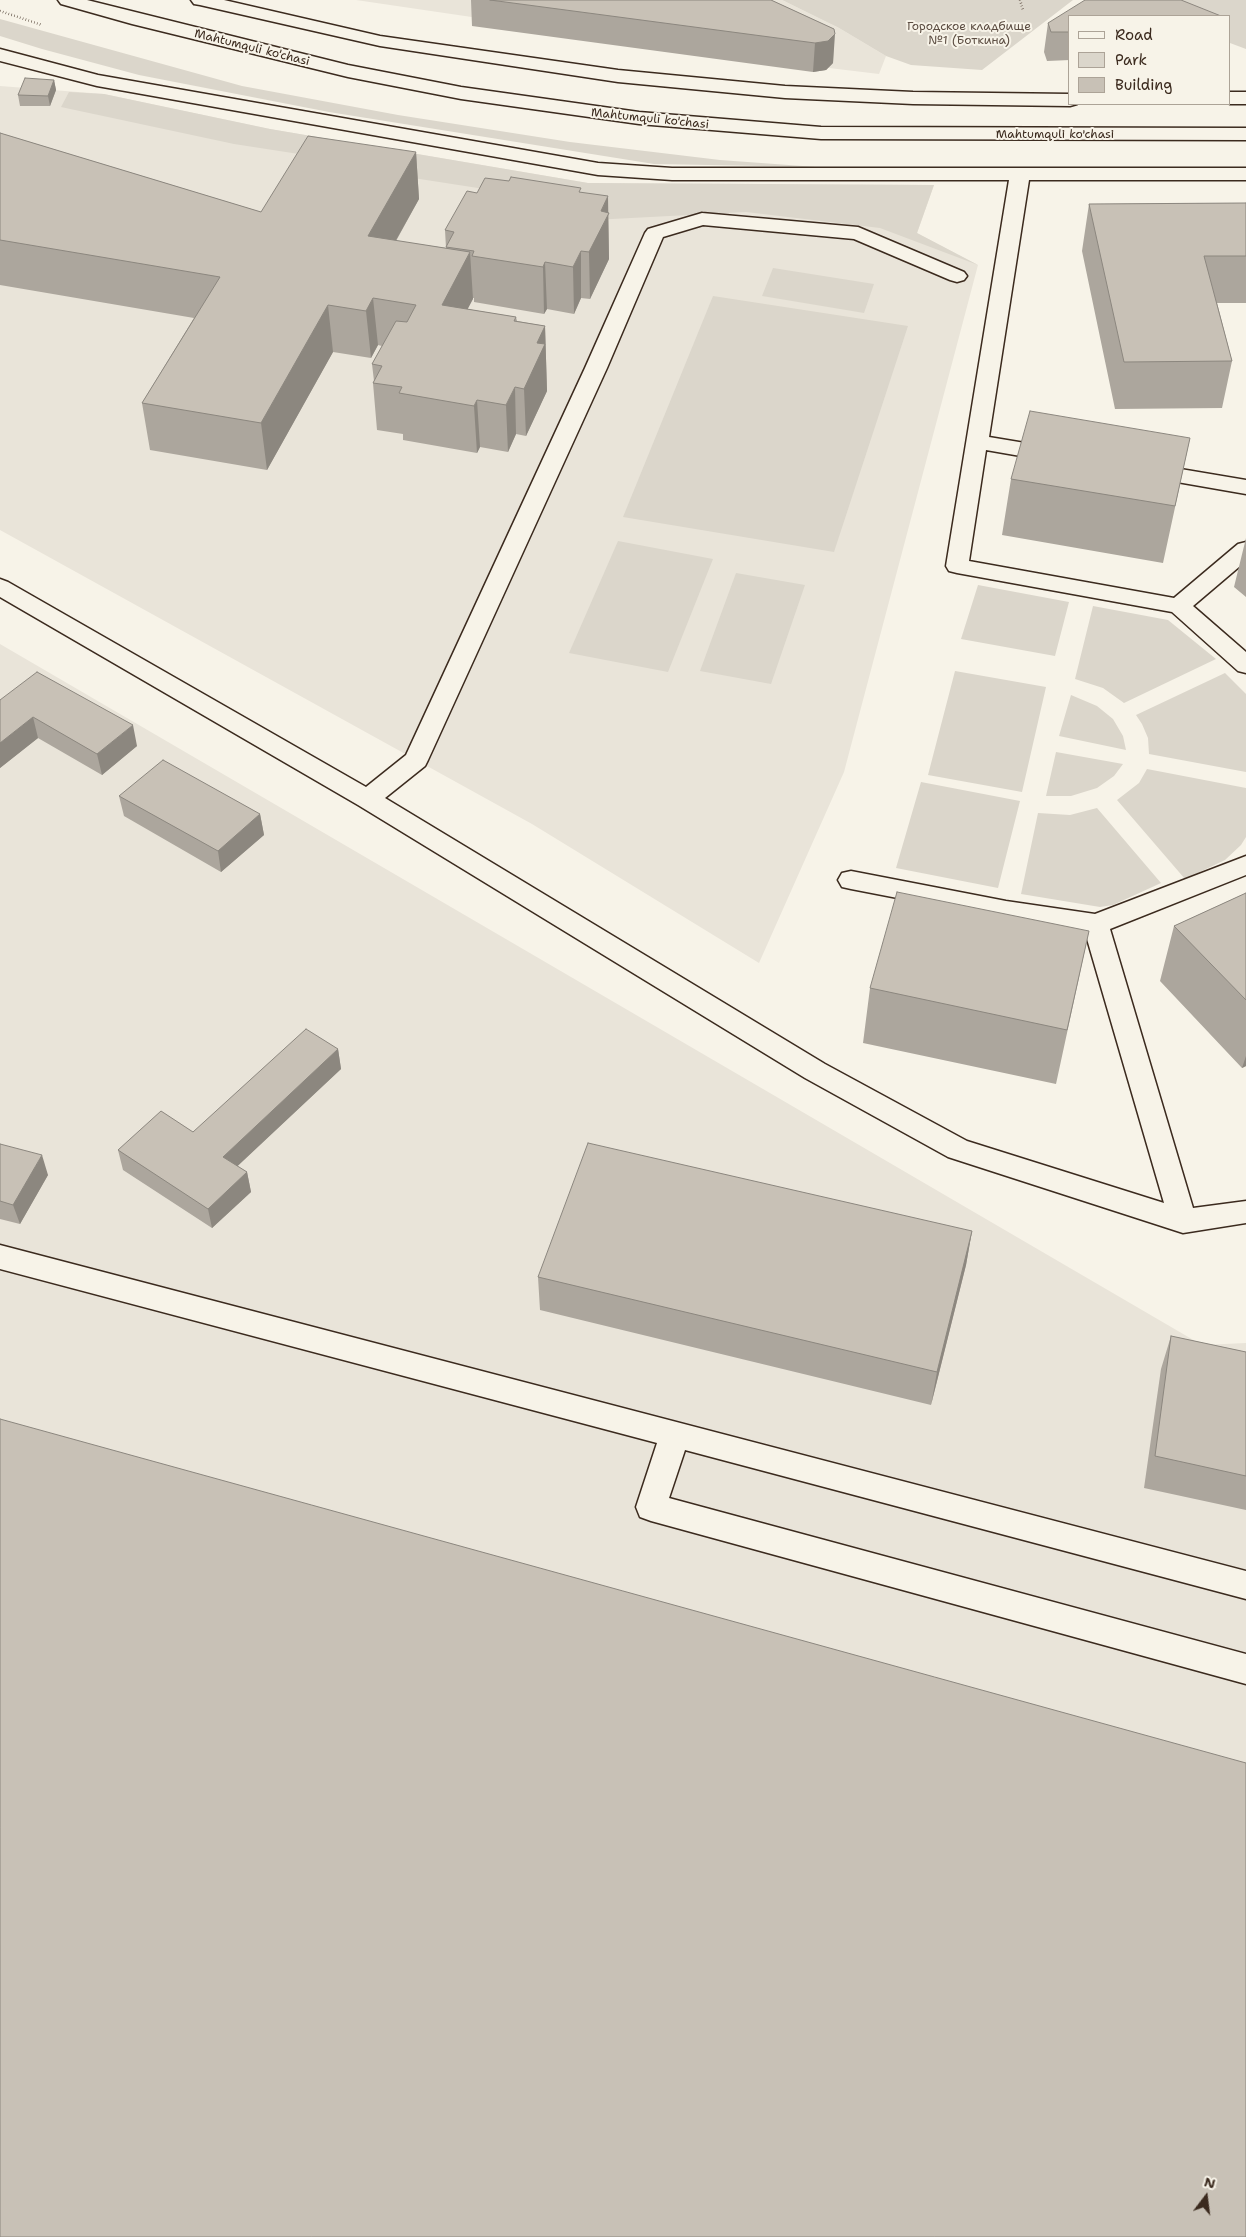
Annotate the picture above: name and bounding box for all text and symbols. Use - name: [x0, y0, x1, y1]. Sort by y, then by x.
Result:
- legend: [1068, 15, 1231, 105]
- park label: Городское кладбище №1 (Боткина): [907, 20, 1031, 48]
- text: Road: [1115, 25, 1153, 45]
- street label: Mahtumquli ko'chasi: [193, 27, 311, 69]
- text: Park: [1115, 50, 1147, 70]
- text: Building: [1115, 75, 1172, 95]
- street label: Mahtumquli ko'chasi: [590, 106, 710, 132]
- street label: Mahtumquli ko'chasi: [996, 128, 1114, 142]
- north arrow: [1181, 2172, 1231, 2222]
- text: N: [1202, 2172, 1218, 2193]

